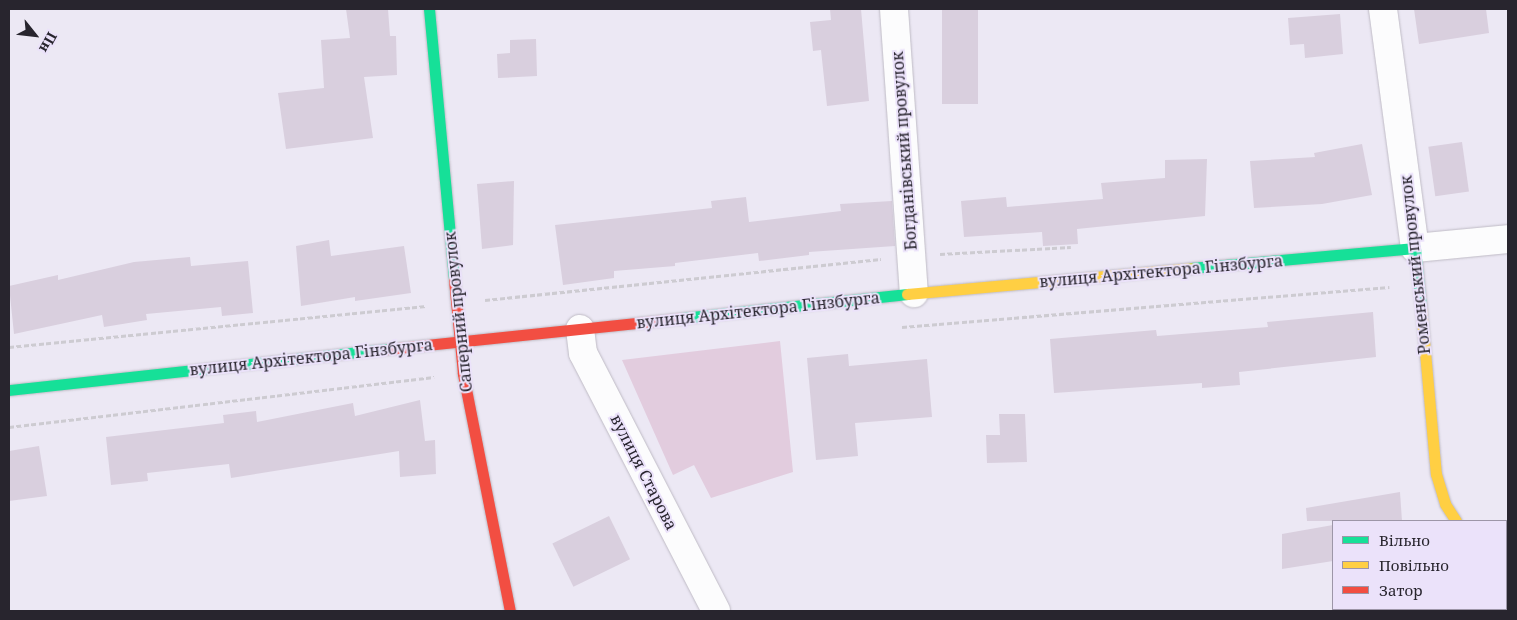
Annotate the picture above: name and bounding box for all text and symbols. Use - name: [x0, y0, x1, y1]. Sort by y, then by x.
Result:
- north arrow: [10, 10, 60, 60]
- text: Пн: [35, 29, 62, 56]
- street label: Богданівський провулок: [887, 51, 921, 251]
- street label: Роменський провулок: [1396, 175, 1434, 355]
- street label: Саперний провулок: [440, 231, 476, 393]
- street label: вулиця Архітектора Гінзбурга: [1038, 251, 1284, 291]
- street label: вулиця Архітектора Гінзбурга: [635, 288, 881, 332]
- street label: вулиця Архітектора Гінзбурга: [188, 335, 434, 379]
- street label: вулиця Старова: [607, 411, 681, 533]
- legend: [1332, 520, 1507, 610]
- text: Вільно: [1379, 530, 1430, 550]
- text: Повільно: [1379, 555, 1449, 575]
- text: Затор: [1379, 580, 1423, 600]

